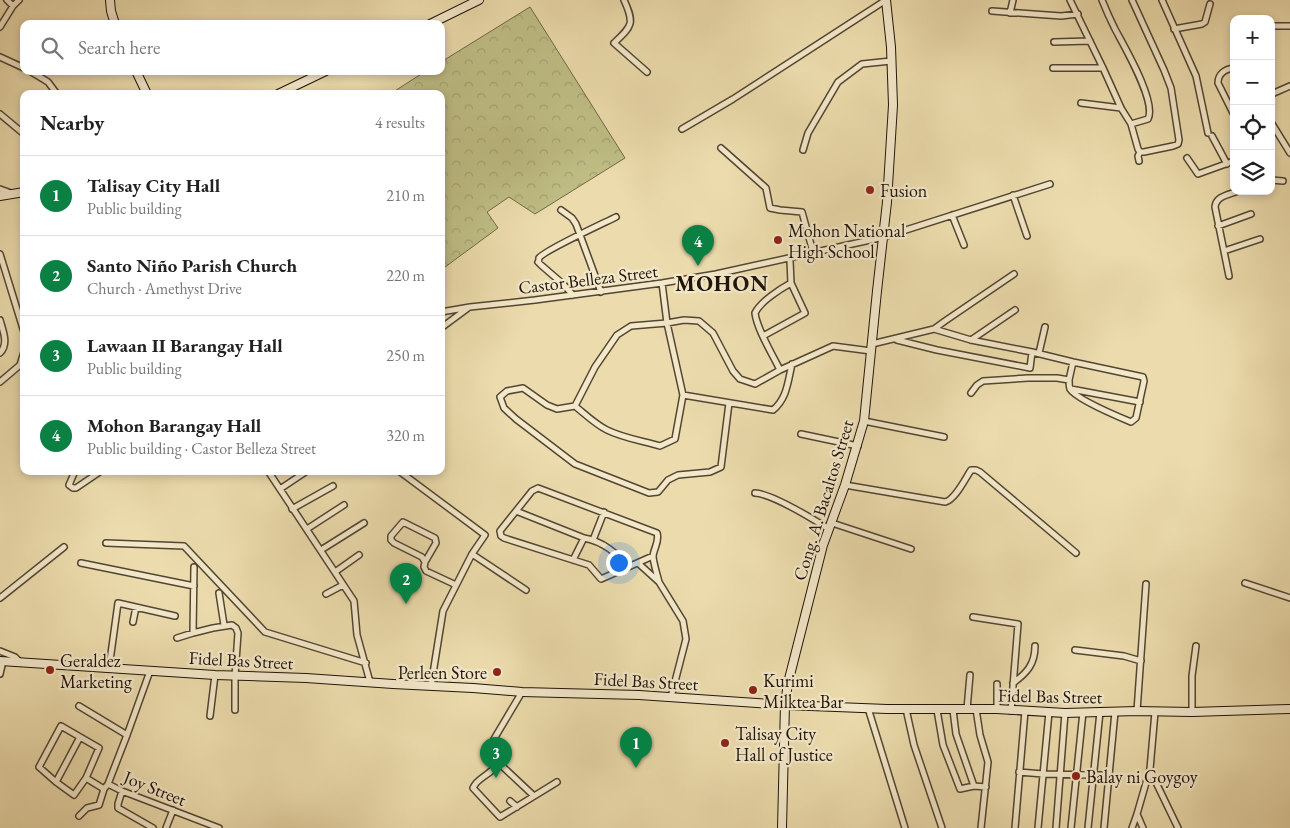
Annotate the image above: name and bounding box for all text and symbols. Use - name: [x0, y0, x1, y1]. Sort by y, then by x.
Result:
- map controls: [1230, 15, 1275, 195]
- button: +: [1230, 15, 1275, 60]
- search box: [20, 20, 445, 75]
- icon: search: [38, 34, 66, 62]
- text: Search here: [78, 35, 160, 60]
- button: −: [1230, 60, 1275, 105]
- button: locate: [1230, 105, 1275, 150]
- text: Nearby: [40, 109, 104, 136]
- text: 4 results: [375, 112, 425, 133]
- button: layers: [1230, 150, 1275, 195]
- text: Talisay City Hall: [87, 173, 220, 198]
- place label: Fusion: [880, 179, 928, 202]
- marker: Fusion: [864, 184, 876, 196]
- text: 1: [52, 185, 60, 206]
- text: 210 m: [386, 185, 425, 206]
- text: Public building: [87, 198, 182, 219]
- place label: Mohon National High School: [788, 219, 905, 263]
- pin: 4: [682, 225, 714, 266]
- marker: Mohon National High School: [772, 234, 784, 246]
- text: Santo Niño Parish Church: [87, 253, 297, 278]
- street label: Castor Belleza Street: [517, 259, 659, 299]
- text: 2: [52, 265, 60, 286]
- text: 220 m: [386, 265, 425, 286]
- district label: MOHON: [675, 269, 769, 298]
- text: Church · Amethyst Drive: [87, 278, 242, 299]
- text: Lawaan II Barangay Hall: [87, 333, 283, 358]
- text: 3: [52, 345, 60, 366]
- text: 250 m: [386, 345, 425, 366]
- text: Public building: [87, 358, 182, 379]
- text: Mohon Barangay Hall: [87, 413, 261, 438]
- street label: Cong. A. Bacaltos Street: [788, 417, 858, 583]
- text: 4: [52, 425, 60, 446]
- text: 320 m: [386, 425, 425, 446]
- text: Public building · Castor Belleza Street: [87, 438, 316, 459]
- your location: [606, 550, 632, 576]
- pin: 2: [390, 563, 422, 604]
- street label: Fidel Bas Street: [188, 646, 294, 674]
- place label: Geraldez Marketing: [60, 649, 132, 693]
- place label: Perleen Store: [398, 661, 487, 684]
- marker: Geraldez Marketing: [44, 664, 56, 676]
- marker: Perleen Store: [491, 666, 503, 678]
- street label: Fidel Bas Street: [593, 667, 699, 695]
- place label: Kurimi Milktea Bar: [763, 669, 844, 713]
- marker: Kurimi Milktea Bar: [747, 684, 759, 696]
- street label: Fidel Bas Street: [998, 684, 1103, 708]
- place label: Talisay City Hall of Justice: [735, 722, 833, 766]
- pin: 1: [620, 727, 652, 768]
- pin: 3: [480, 737, 512, 778]
- marker: Talisay City Hall of Justice: [719, 737, 731, 749]
- street label: Joy Street: [118, 764, 190, 811]
- place label: Balay ni Goygoy: [1086, 765, 1198, 788]
- marker: Balay ni Goygoy: [1070, 770, 1082, 782]

